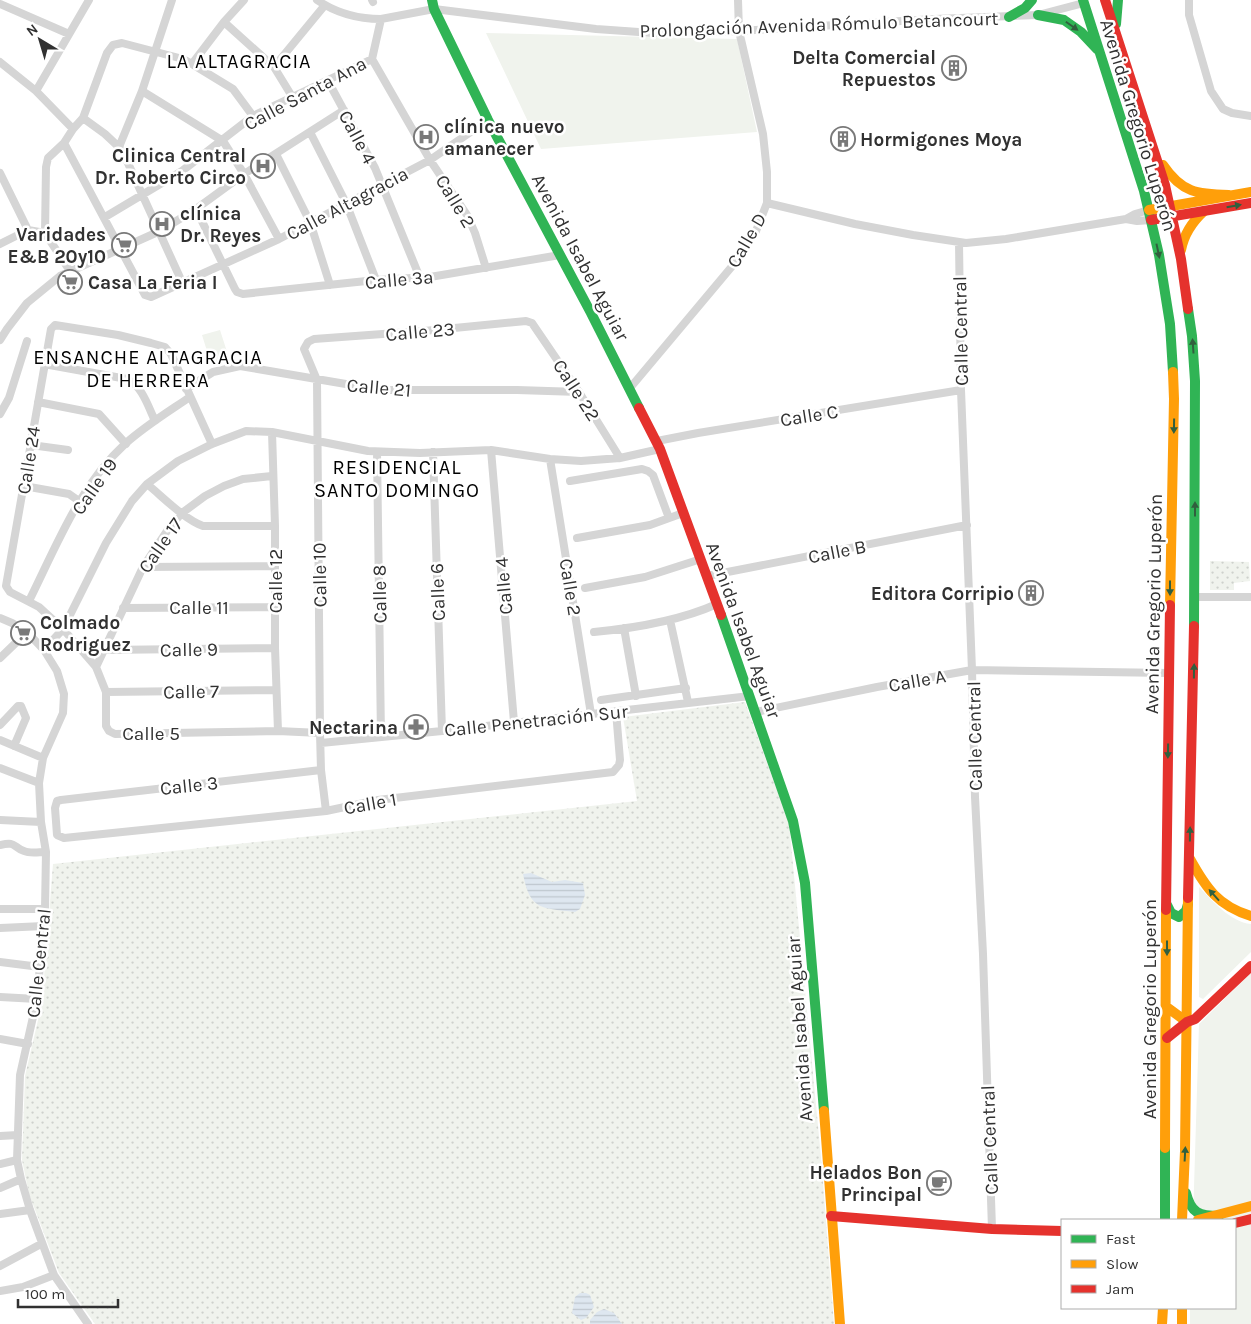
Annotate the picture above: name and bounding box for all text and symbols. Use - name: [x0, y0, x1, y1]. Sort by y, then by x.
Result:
- street label: Prolongación Avenida Rómulo Betancourt: [639, 8, 999, 42]
- north arrow: [15, 15, 65, 65]
- street label: Avenida Gregorio Luperón: [1095, 17, 1181, 234]
- text: N: [23, 20, 41, 40]
- one-way arrow: [1065, 21, 1079, 31]
- place label: Delta Comercial Repuestos: [792, 47, 936, 91]
- district label: LA ALTAGRACIA: [166, 50, 312, 73]
- street label: Calle Santa Ana: [241, 52, 370, 135]
- building icon: Delta Comercial Repuestos: [941, 55, 967, 81]
- street label: Calle 4: [334, 107, 381, 168]
- place label: clínica nuevo amanecer: [444, 116, 565, 160]
- hospital icon: clínica nuevo amanecer: [413, 124, 439, 150]
- building icon: Hormigones Moya: [830, 126, 856, 152]
- place label: Hormigones Moya: [860, 129, 1022, 151]
- place label: Clinica Central Dr. Roberto Circo: [95, 145, 246, 189]
- hospital icon: Clinica Central Dr. Roberto Circo: [250, 153, 276, 179]
- street label: Calle Altagracia: [283, 163, 412, 245]
- street label: Avenida Isabel Aguiar: [527, 170, 634, 345]
- street label: Calle 2: [431, 171, 480, 232]
- one-way arrow: [1226, 201, 1242, 209]
- place label: clínica Dr. Reyes: [180, 203, 261, 247]
- street label: Calle D: [722, 209, 771, 272]
- hospital icon: clínica Dr. Reyes: [149, 211, 175, 237]
- place label: Varidades E&B 20y10: [8, 224, 106, 268]
- supermarket icon: Varidades E&B 20y10: [111, 232, 137, 258]
- one-way arrow: [1154, 243, 1162, 258]
- street label: Calle 3a: [364, 266, 434, 294]
- supermarket icon: Casa La Feria I: [57, 269, 83, 295]
- place label: Casa La Feria I: [88, 272, 218, 294]
- street label: Calle Central: [949, 276, 973, 386]
- street label: Calle 23: [385, 318, 456, 346]
- one-way arrow: [1188, 338, 1196, 354]
- district label: ENSANCHE ALTAGRACIA DE HERRERA: [33, 346, 263, 392]
- street label: Calle 22: [548, 356, 604, 425]
- street label: Calle 21: [346, 374, 412, 402]
- street label: Calle C: [778, 401, 840, 431]
- one-way arrow: [1170, 418, 1178, 434]
- street label: Calle 24: [13, 424, 45, 496]
- street label: Calle 19: [67, 454, 122, 519]
- district label: RESIDENCIAL SANTO DOMINGO: [314, 456, 480, 502]
- street label: Avenida Gregorio Luperón: [1141, 494, 1167, 714]
- one-way arrow: [1191, 500, 1199, 516]
- street label: Calle 17: [134, 514, 188, 577]
- street label: Calle B: [806, 536, 868, 568]
- street label: Avenida Isabel Aguiar: [701, 539, 785, 722]
- street label: Calle 10: [308, 543, 332, 607]
- street label: Calle 12: [265, 549, 287, 613]
- street label: Calle 4: [490, 556, 517, 616]
- street label: Calle 2: [555, 557, 585, 618]
- street label: Calle 6: [426, 563, 450, 621]
- street label: Calle 8: [368, 564, 392, 624]
- building icon: Editora Corripio: [1018, 580, 1044, 606]
- one-way arrow: [1166, 581, 1174, 597]
- place label: Editora Corripio: [871, 583, 1014, 605]
- street label: Calle 11: [169, 597, 229, 619]
- place label: Colmado Rodriguez: [40, 612, 131, 656]
- supermarket icon: Colmado Rodriguez: [10, 620, 36, 646]
- street label: Calle 9: [160, 638, 218, 662]
- one-way arrow: [1190, 663, 1198, 679]
- street label: Calle A: [887, 665, 948, 697]
- street label: Calle 7: [163, 681, 219, 703]
- street label: Calle Central: [963, 681, 987, 791]
- street label: Calle Penetración Sur: [443, 700, 629, 742]
- pharmacy icon: Nectarina: [403, 714, 429, 740]
- place label: Nectarina: [309, 717, 398, 739]
- street label: Calle 5: [122, 723, 180, 745]
- one-way arrow: [1164, 743, 1172, 759]
- street label: Calle 3: [159, 772, 219, 800]
- street label: Calle 1: [342, 789, 398, 819]
- one-way arrow: [1187, 825, 1195, 841]
- one-way arrow: [1208, 890, 1220, 902]
- street label: Avenida Gregorio Luperón: [1139, 899, 1161, 1119]
- street label: Calle Central: [22, 907, 56, 1019]
- street label: Avenida Isabel Aguiar: [783, 935, 817, 1122]
- one-way arrow: [1163, 941, 1171, 957]
- street label: Calle Central: [977, 1085, 1003, 1195]
- one-way arrow: [1181, 1146, 1189, 1162]
- place label: Helados Bon Principal: [809, 1162, 922, 1206]
- cafe icon: Helados Bon Principal: [926, 1170, 952, 1196]
- legend: [1061, 1219, 1236, 1309]
- text: Fast: [1106, 1230, 1136, 1248]
- text: Slow: [1106, 1255, 1138, 1273]
- scale bar: [18, 1276, 118, 1308]
- text: Jam: [1106, 1280, 1134, 1298]
- text: 100 m: [25, 1285, 65, 1303]

